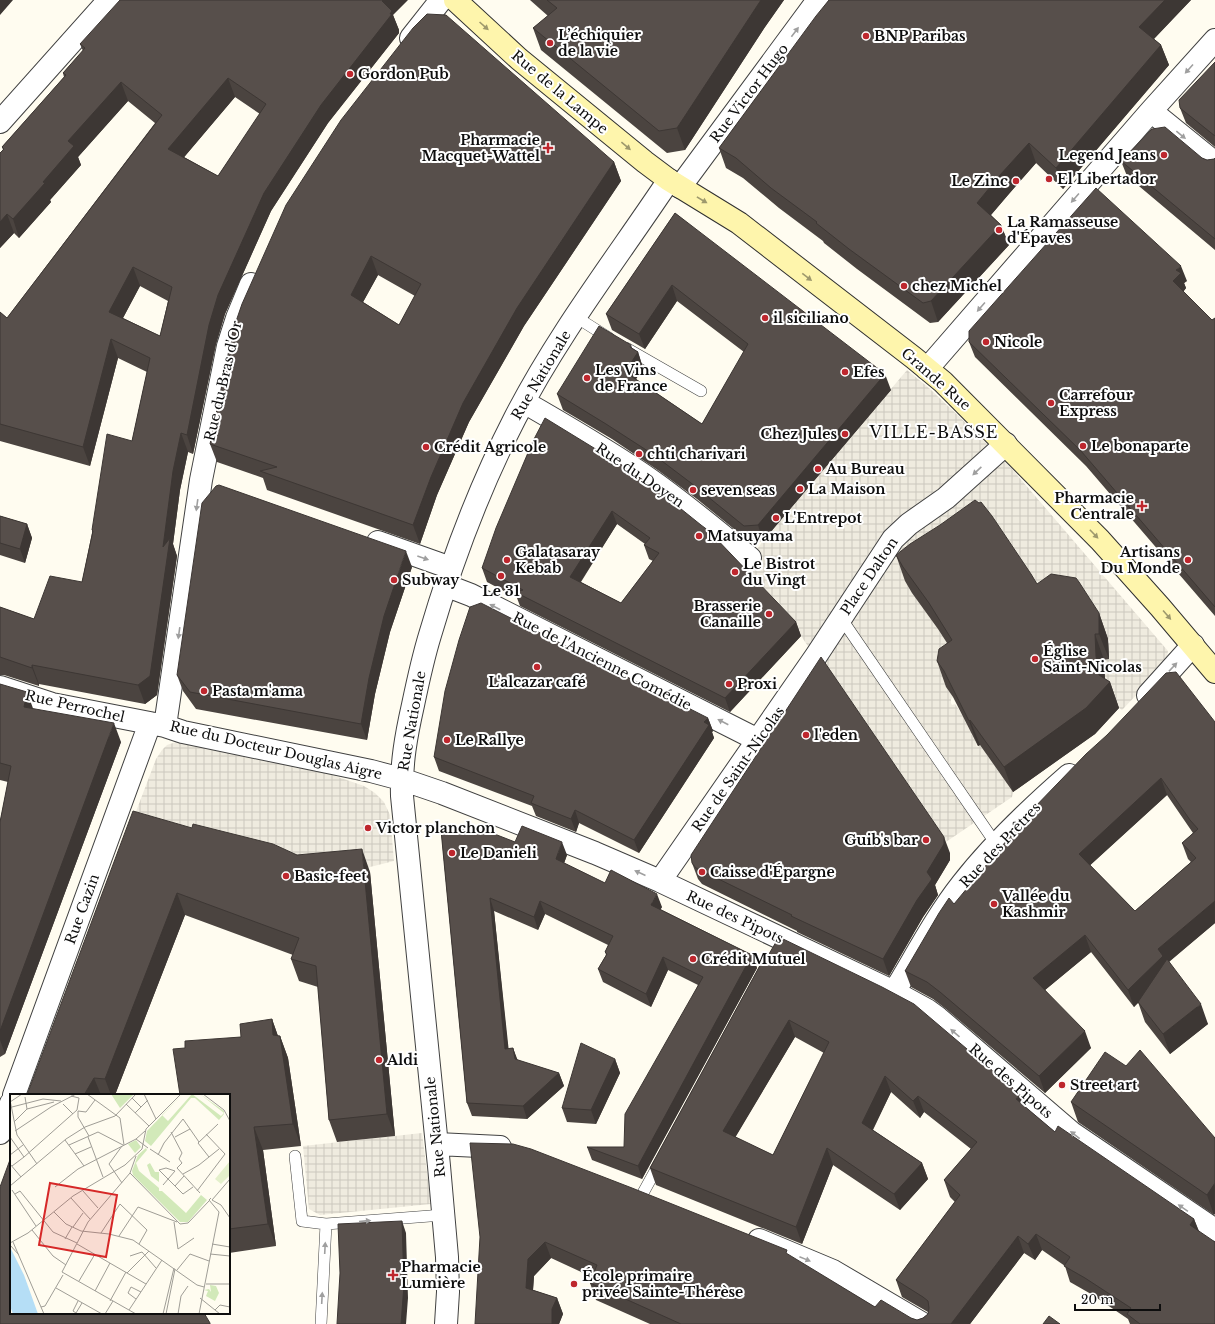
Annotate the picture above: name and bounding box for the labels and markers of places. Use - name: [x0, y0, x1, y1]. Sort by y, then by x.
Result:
- place label: L’échiquier de la vie: [558, 26, 641, 60]
- place label: BNP Paribas: [874, 27, 966, 45]
- marker: BNP Paribas: [861, 31, 871, 41]
- marker: L’échiquier de la vie: [545, 38, 555, 48]
- place label: Gordon Pub: [358, 65, 449, 83]
- marker: Gordon Pub: [345, 69, 355, 79]
- place label: Pharmacie Macquet-Wattel: [422, 131, 540, 165]
- marker: Pharmacie Macquet-Wattel: [543, 143, 553, 153]
- place label: Legend Jeans: [1059, 146, 1156, 164]
- marker: Legend Jeans: [1159, 150, 1169, 160]
- place label: El Libertador: [1057, 170, 1156, 188]
- place label: Le Zinc: [951, 172, 1008, 190]
- marker: El Libertador: [1044, 174, 1054, 184]
- marker: Le Zinc: [1011, 176, 1021, 186]
- place label: La Ramasseuse d'Épaves: [1007, 213, 1118, 247]
- marker: La Ramasseuse d'Épaves: [994, 225, 1004, 235]
- place label: chez Michel: [912, 277, 1002, 295]
- marker: chez Michel: [899, 281, 909, 291]
- place label: il siciliano: [773, 309, 849, 327]
- marker: il siciliano: [760, 313, 770, 323]
- place label: Nicole: [994, 333, 1042, 351]
- marker: Nicole: [981, 337, 991, 347]
- place label: Les Vins de France: [595, 361, 668, 395]
- place label: Efes: [853, 363, 885, 381]
- marker: Efes: [840, 367, 850, 377]
- marker: Les Vins de France: [582, 373, 592, 383]
- place label: Carrefour Express: [1059, 386, 1133, 420]
- marker: Carrefour Express: [1046, 398, 1056, 408]
- place label: Chez Jules: [761, 425, 837, 443]
- marker: Chez Jules: [840, 429, 850, 439]
- place label: Le bonaparte: [1091, 437, 1189, 455]
- place label: Crédit Agricole: [434, 438, 546, 456]
- marker: Le bonaparte: [1078, 441, 1088, 451]
- marker: Crédit Agricole: [421, 442, 431, 452]
- place label: chti charivari: [647, 445, 745, 463]
- marker: chti charivari: [634, 449, 644, 459]
- place label: Au Bureau: [825, 460, 905, 478]
- marker: Au Bureau: [813, 464, 823, 474]
- place label: La Maison: [808, 480, 885, 498]
- place label: seven seas: [701, 481, 776, 499]
- marker: La Maison: [795, 484, 805, 494]
- marker: seven seas: [688, 485, 698, 495]
- place label: Pharmacie Centrale: [1054, 489, 1134, 523]
- marker: Pharmacie Centrale: [1137, 501, 1147, 511]
- place label: L'Entrepot: [784, 509, 863, 527]
- marker: L'Entrepot: [771, 513, 781, 523]
- place label: Matsuyama: [707, 527, 793, 545]
- marker: Matsuyama: [694, 531, 704, 541]
- place label: Galatasaray Kebab: [515, 543, 601, 577]
- place label: Artisans Du Monde: [1100, 543, 1180, 577]
- marker: Galatasaray Kebab: [502, 555, 512, 565]
- place label: Le Bistrot du Vingt: [743, 555, 816, 589]
- marker: Artisans Du Monde: [1183, 555, 1193, 565]
- marker: Le Bistrot du Vingt: [730, 567, 740, 577]
- place label: Subway: [402, 571, 460, 589]
- marker: Le 31: [496, 571, 506, 581]
- marker: Subway: [389, 575, 399, 585]
- place label: Le 31: [482, 582, 520, 600]
- place label: Brasserie Canaille: [693, 597, 761, 631]
- marker: Brasserie Canaille: [764, 609, 774, 619]
- place label: Église Saint-Nicolas: [1043, 642, 1142, 676]
- marker: Église Saint-Nicolas: [1030, 654, 1040, 664]
- marker: L'alcazar café: [532, 662, 542, 672]
- place label: L'alcazar café: [488, 673, 586, 691]
- place label: Proxi: [737, 675, 777, 693]
- marker: Proxi: [724, 679, 734, 689]
- place label: Pasta m'ama: [212, 682, 303, 700]
- marker: Pasta m'ama: [199, 686, 209, 696]
- place label: l'eden: [814, 726, 858, 744]
- marker: l'eden: [801, 730, 811, 740]
- place label: Le Rallye: [455, 731, 524, 749]
- marker: Le Rallye: [442, 735, 452, 745]
- place label: Victor planchon: [375, 819, 495, 837]
- marker: Victor planchon: [363, 823, 373, 833]
- place label: Guib's bar: [844, 831, 918, 849]
- marker: Guib's bar: [921, 835, 931, 845]
- place label: Le Danieli: [460, 844, 537, 862]
- marker: Le Danieli: [447, 848, 457, 858]
- place label: Caisse d'Épargne: [710, 863, 835, 881]
- place label: Basic-feet: [294, 867, 367, 885]
- marker: Caisse d'Épargne: [697, 867, 707, 877]
- marker: Basic-feet: [281, 871, 291, 881]
- place label: Vallée du Kashmir: [1001, 887, 1070, 921]
- marker: Vallée du Kashmir: [989, 899, 999, 909]
- place label: Crédit Mutuel: [701, 950, 806, 968]
- marker: Crédit Mutuel: [688, 954, 698, 964]
- place label: Aldi: [386, 1051, 418, 1069]
- marker: Aldi: [374, 1055, 384, 1065]
- place label: Street art: [1070, 1076, 1138, 1094]
- marker: Street art: [1057, 1080, 1067, 1090]
- place label: Pharmacie Lumière: [401, 1258, 481, 1292]
- place label: École primaire privée Sainte-Thérèse: [582, 1267, 743, 1301]
- marker: Pharmacie Lumière: [388, 1270, 398, 1280]
- marker: École primaire privée Sainte-Thérèse: [569, 1279, 579, 1289]

